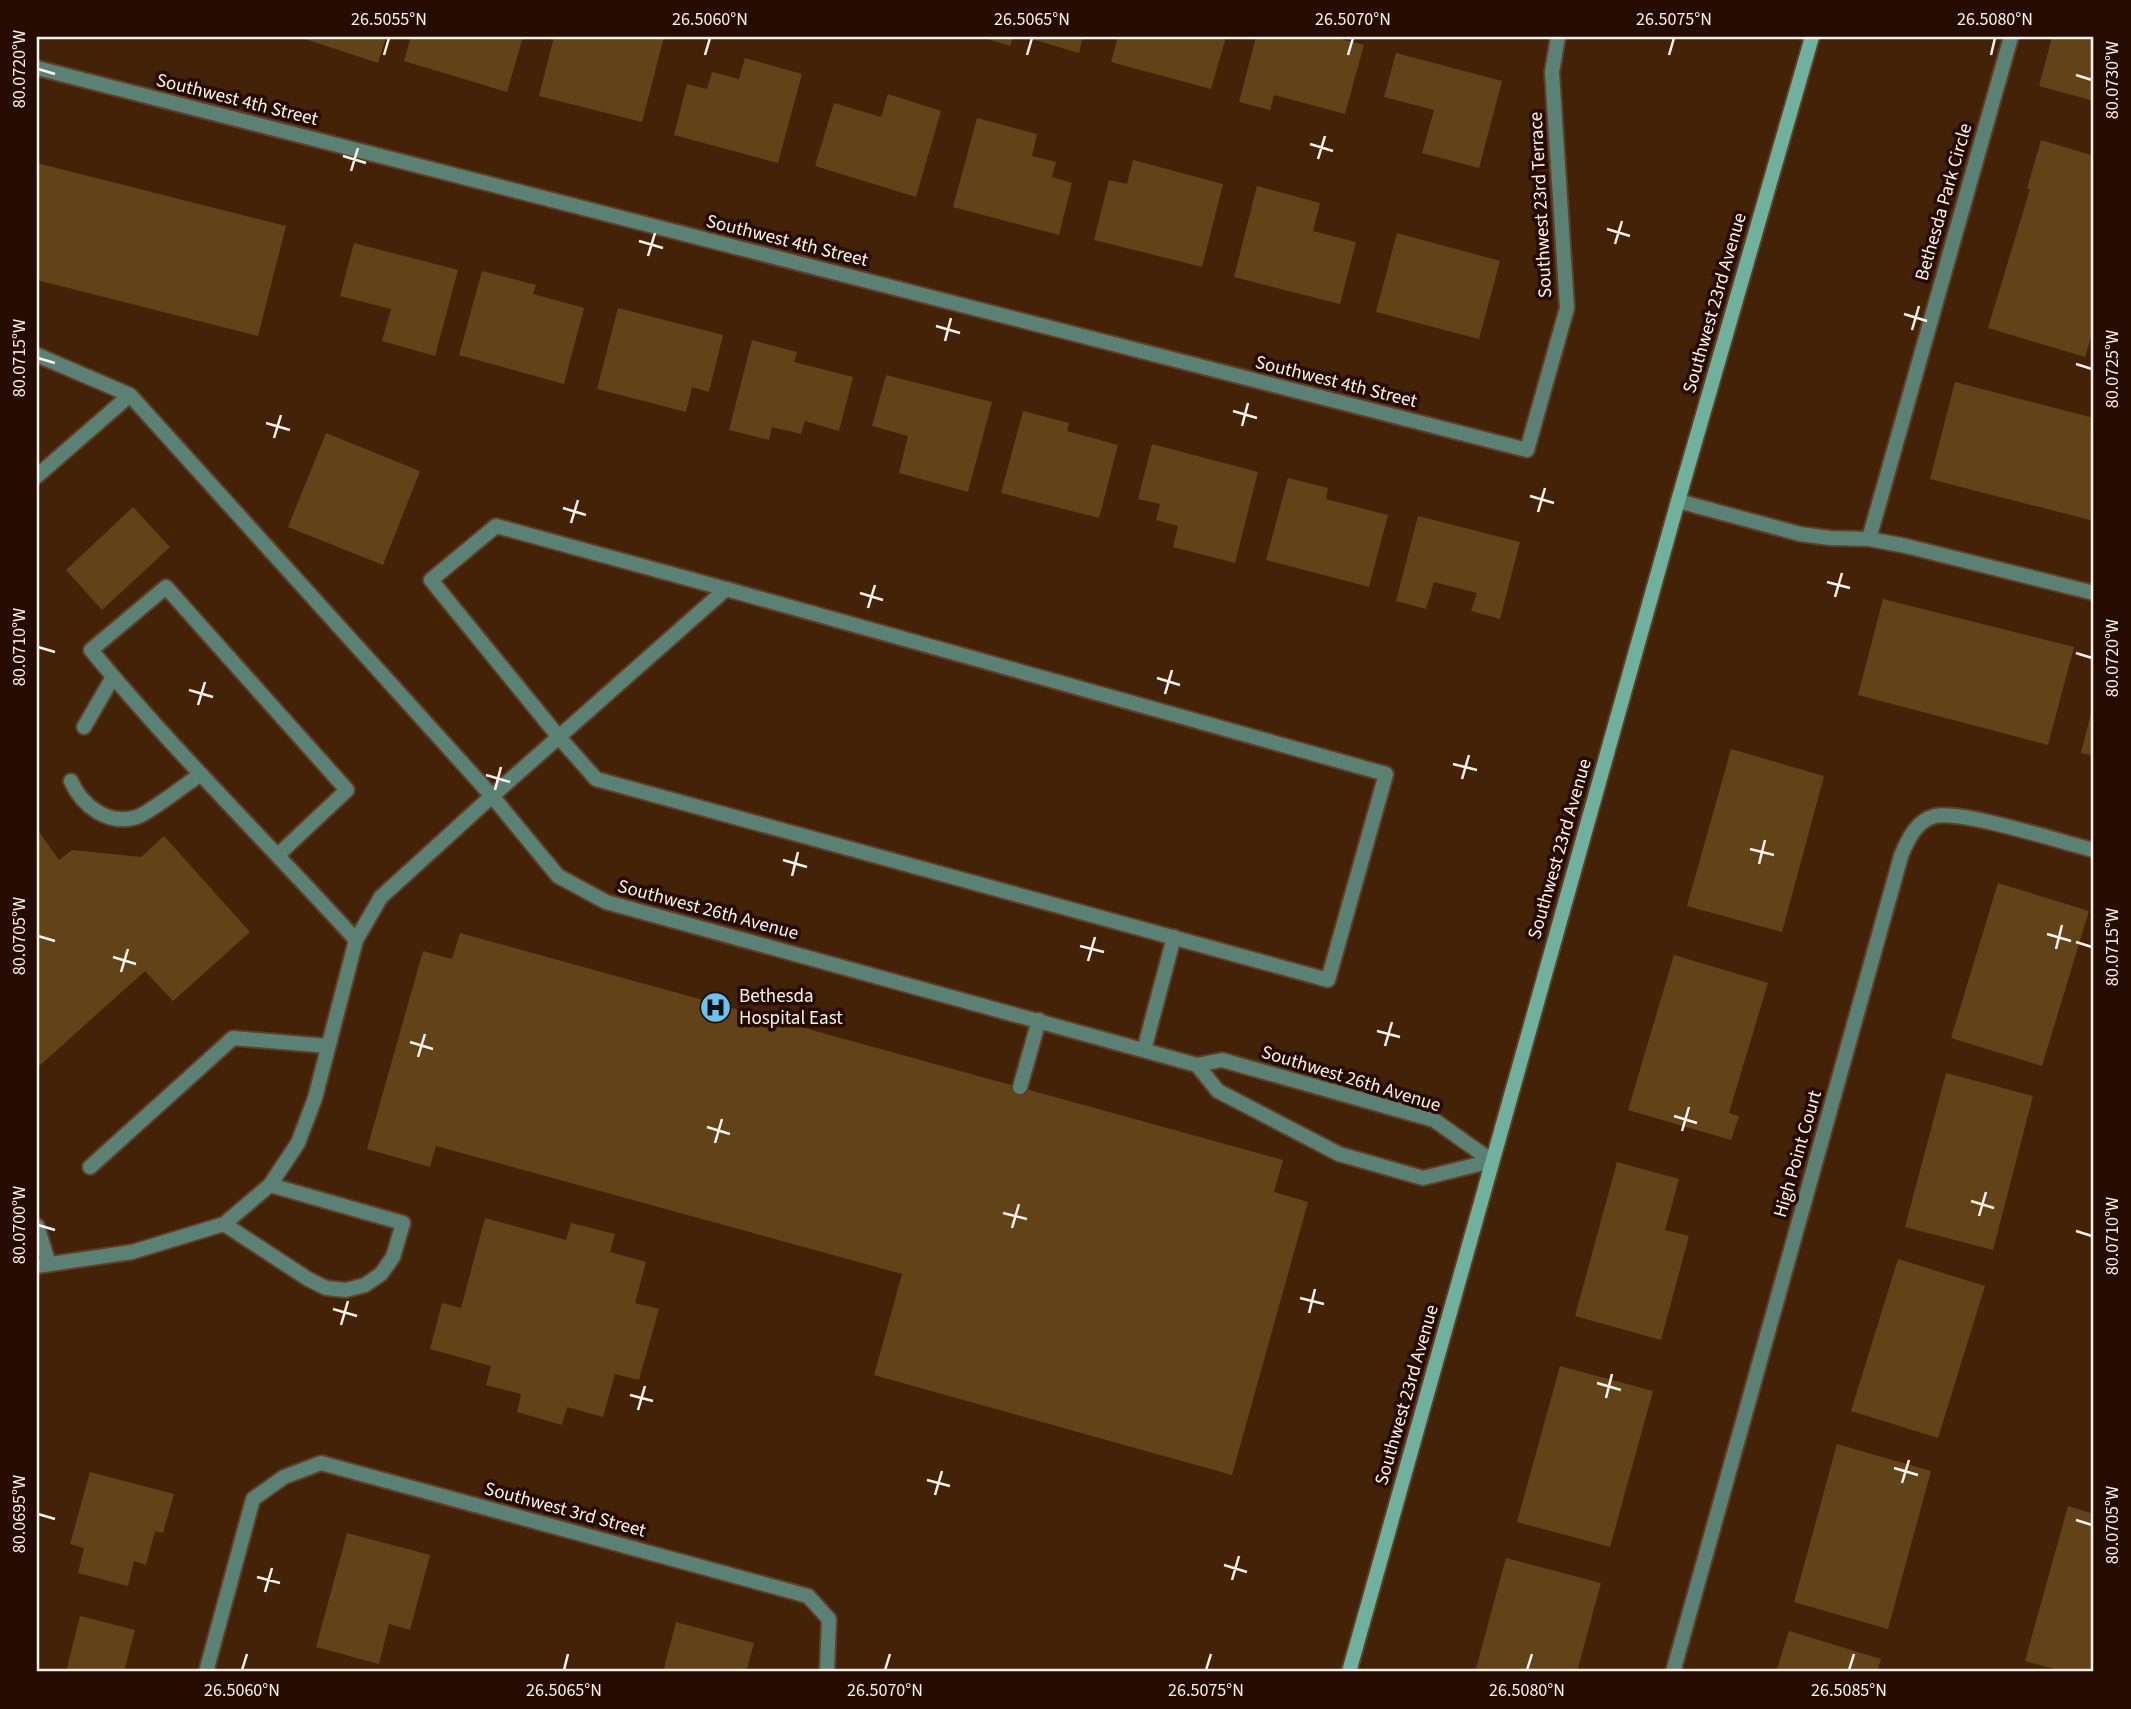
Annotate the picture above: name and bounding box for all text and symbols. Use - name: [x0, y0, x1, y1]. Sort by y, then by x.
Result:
- text: 26.5055°N: [351, 7, 427, 32]
- text: 26.5060°N: [672, 7, 748, 32]
- text: 26.5065°N: [994, 7, 1070, 32]
- text: 26.5070°N: [1315, 7, 1391, 32]
- text: 26.5075°N: [1636, 7, 1712, 32]
- text: 26.5080°N: [1957, 7, 2033, 32]
- text: 80.0720°W: [7, 30, 32, 108]
- text: 80.0730°W: [2100, 41, 2125, 119]
- street label: Southwest 4th Street: [153, 67, 321, 133]
- street label: Southwest 23rd Terrace: [1523, 111, 1559, 299]
- street label: Bethesda Park Circle: [1909, 120, 1979, 284]
- street label: Southwest 4th Street: [703, 208, 871, 274]
- street label: Southwest 23rd Avenue: [1676, 210, 1754, 396]
- text: 80.0715°W: [7, 319, 32, 397]
- text: 80.0725°W: [2100, 330, 2125, 408]
- street label: Southwest 4th Street: [1252, 349, 1420, 415]
- text: 80.0710°W: [7, 608, 32, 686]
- text: 80.0720°W: [2100, 619, 2125, 697]
- street label: Southwest 23rd Avenue: [1521, 756, 1599, 942]
- street label: Southwest 26th Avenue: [615, 873, 801, 947]
- text: 80.0705°W: [7, 897, 32, 975]
- text: 80.0715°W: [2100, 908, 2125, 986]
- place label: Bethesda Hospital East: [739, 983, 843, 1032]
- hospital icon: Bethesda Hospital East: [699, 990, 733, 1024]
- street label: Southwest 26th Avenue: [1258, 1039, 1444, 1119]
- street label: High Point Court: [1767, 1087, 1829, 1221]
- text: 80.0700°W: [7, 1186, 32, 1264]
- text: 80.0710°W: [2100, 1197, 2125, 1275]
- street label: Southwest 23rd Avenue: [1368, 1302, 1446, 1488]
- text: 80.0695°W: [7, 1475, 32, 1553]
- street label: Southwest 3rd Street: [481, 1475, 649, 1545]
- text: 80.0705°W: [2100, 1486, 2125, 1564]
- text: 26.5060°N: [204, 1678, 280, 1703]
- text: 26.5065°N: [526, 1678, 602, 1703]
- text: 26.5070°N: [847, 1678, 923, 1703]
- text: 26.5075°N: [1168, 1678, 1244, 1703]
- text: 26.5080°N: [1489, 1678, 1565, 1703]
- text: 26.5085°N: [1811, 1678, 1887, 1703]

